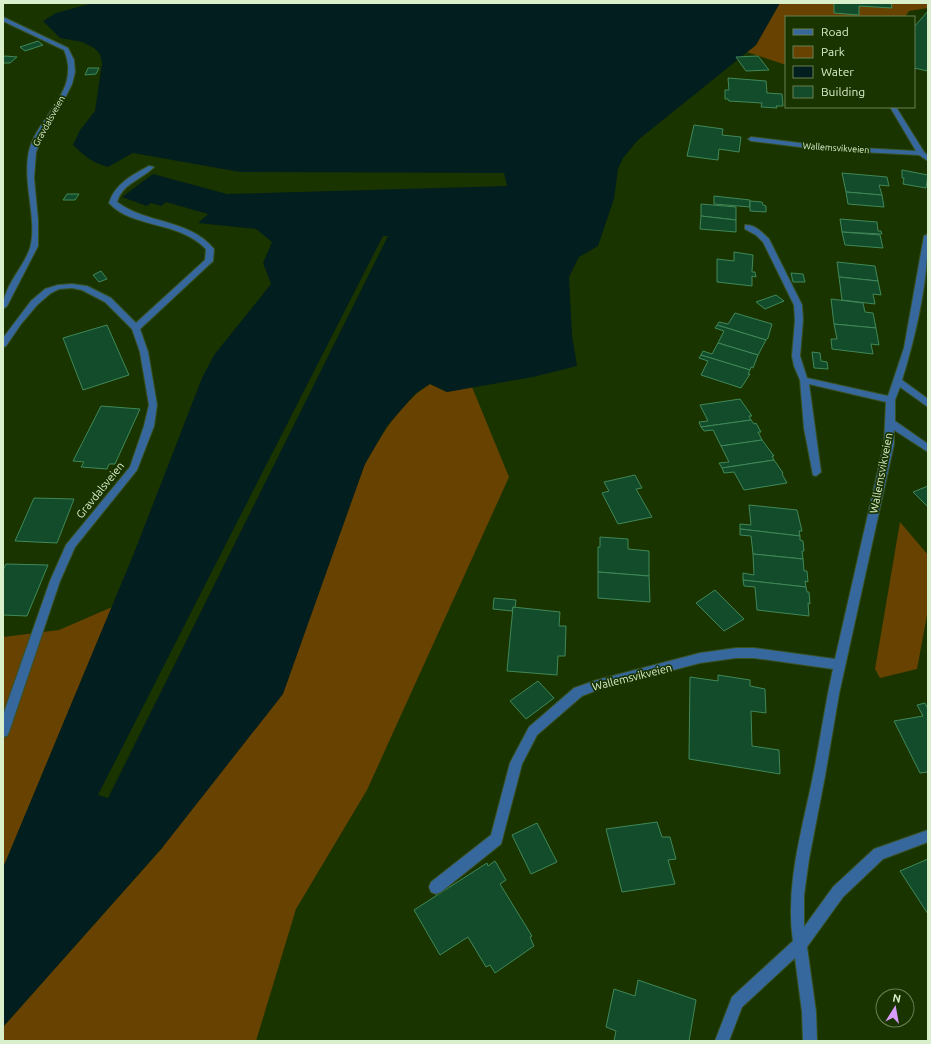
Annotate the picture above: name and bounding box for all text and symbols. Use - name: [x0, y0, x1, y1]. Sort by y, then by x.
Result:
- legend: [785, 16, 915, 108]
- text: Road: [821, 25, 849, 38]
- text: Park: [821, 45, 845, 58]
- text: Water: [821, 65, 854, 78]
- text: Building: [821, 85, 865, 98]
- street label: Gravdalsveien: [31, 94, 67, 148]
- street label: Wallemsvikveien: [802, 141, 870, 155]
- street label: Wallemsvikveien: [867, 432, 895, 514]
- street label: Gravdalsveien: [74, 460, 126, 520]
- street label: Wallemsvikveien: [591, 661, 673, 693]
- north arrow: [875, 988, 915, 1028]
- text: N: [892, 992, 902, 1005]

